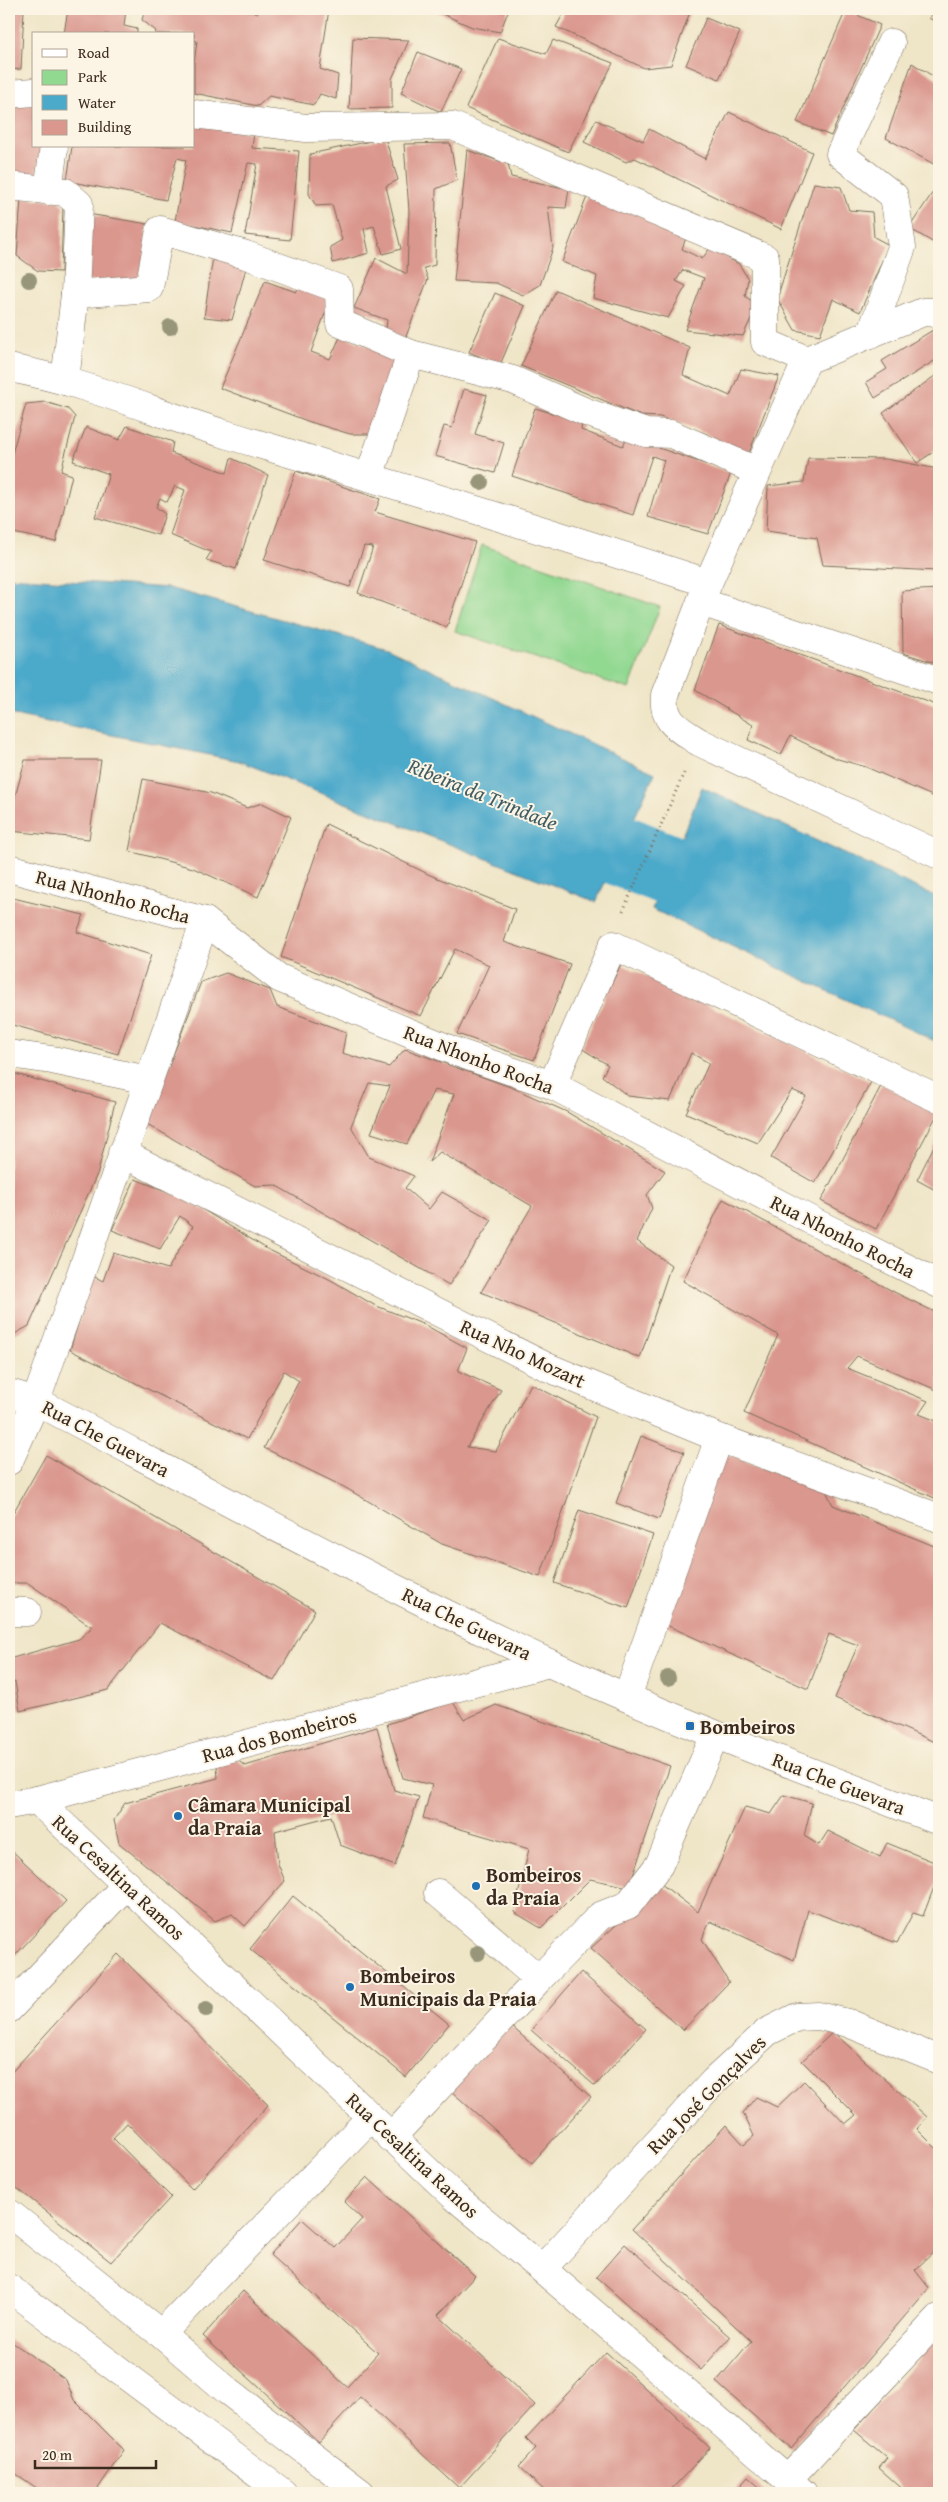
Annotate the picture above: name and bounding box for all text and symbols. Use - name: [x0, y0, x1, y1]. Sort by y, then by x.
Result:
- legend: [32, 32, 195, 148]
- text: Road: [78, 42, 109, 63]
- text: Park: [78, 66, 107, 87]
- text: Water: [78, 92, 116, 113]
- text: Building: [78, 116, 132, 137]
- water label: Ribeira da Trindade: [403, 750, 562, 838]
- street label: Rua Nhonho Rocha: [33, 861, 194, 931]
- street label: Rua Nhonho Rocha: [400, 1017, 559, 1101]
- street label: Rua Nhonho Rocha: [766, 1187, 921, 1285]
- street label: Rua Nho Mozart: [456, 1311, 590, 1395]
- street label: Rua Che Guevara: [37, 1392, 175, 1484]
- street label: Rua Che Guevara: [397, 1579, 537, 1667]
- street label: Rua dos Bombeiros: [199, 1700, 359, 1770]
- place label: Bombeiros: [700, 1712, 795, 1741]
- marker: Bombeiros: [684, 1720, 696, 1732]
- street label: Rua Che Guevara: [768, 1744, 910, 1822]
- place label: Câmara Municipal da Praia: [188, 1790, 351, 1842]
- street label: Rua Cesaltina Ramos: [46, 1808, 192, 1947]
- marker: Câmara Municipal da Praia: [172, 1810, 184, 1822]
- place label: Bombeiros da Praia: [486, 1860, 581, 1912]
- marker: Bombeiros da Praia: [470, 1880, 482, 1892]
- place label: Bombeiros Municipais da Praia: [360, 1961, 537, 2013]
- marker: Bombeiros Municipais da Praia: [344, 1981, 356, 1993]
- street label: Rua José Gonçalves: [640, 2028, 772, 2160]
- street label: Rua Cesaltina Ramos: [340, 2086, 486, 2225]
- scale bar: [35, 2437, 156, 2469]
- text: 20 m: [42, 2444, 73, 2465]

